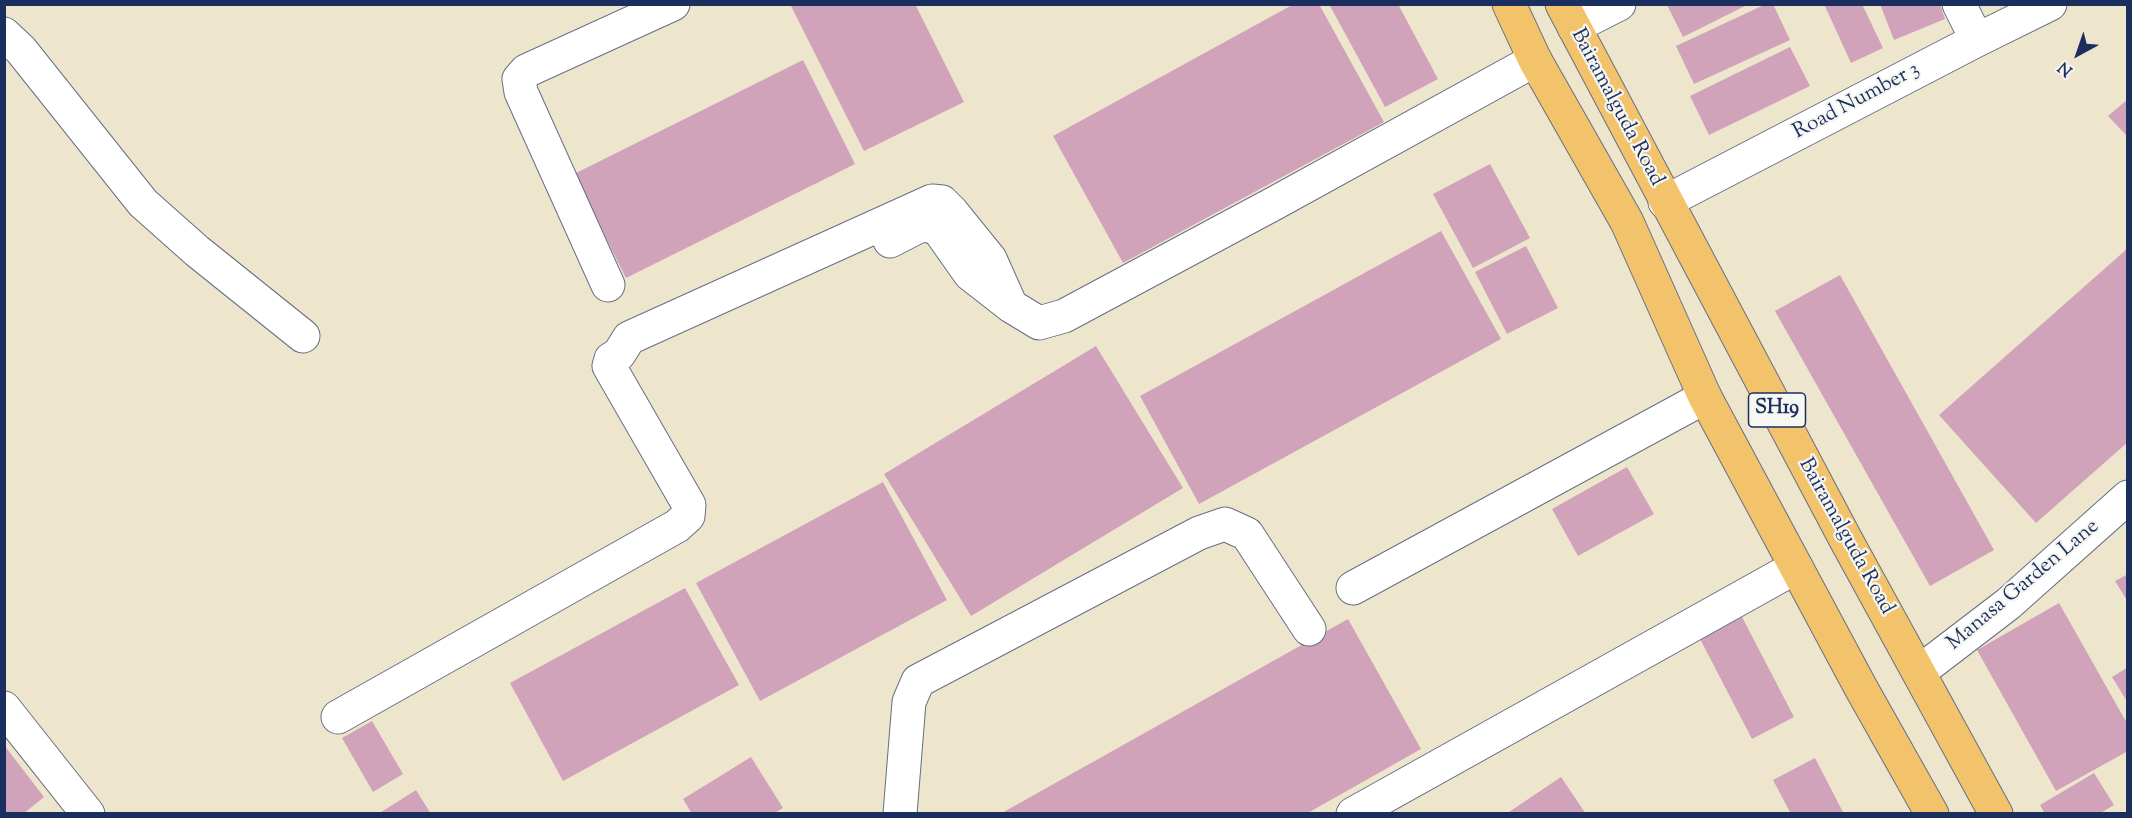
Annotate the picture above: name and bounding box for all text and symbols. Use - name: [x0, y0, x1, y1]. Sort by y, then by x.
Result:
- north arrow: [2048, 24, 2108, 84]
- street label: Bairamalguda Road: [1564, 25, 1668, 191]
- text: N: [2054, 55, 2078, 81]
- street label: Road Number 3: [1789, 58, 1925, 146]
- road number: SH19: [1748, 393, 1806, 427]
- street label: Bairamalguda Road: [1792, 455, 1898, 619]
- street label: Manasa Garden Lane: [1943, 515, 2105, 657]

